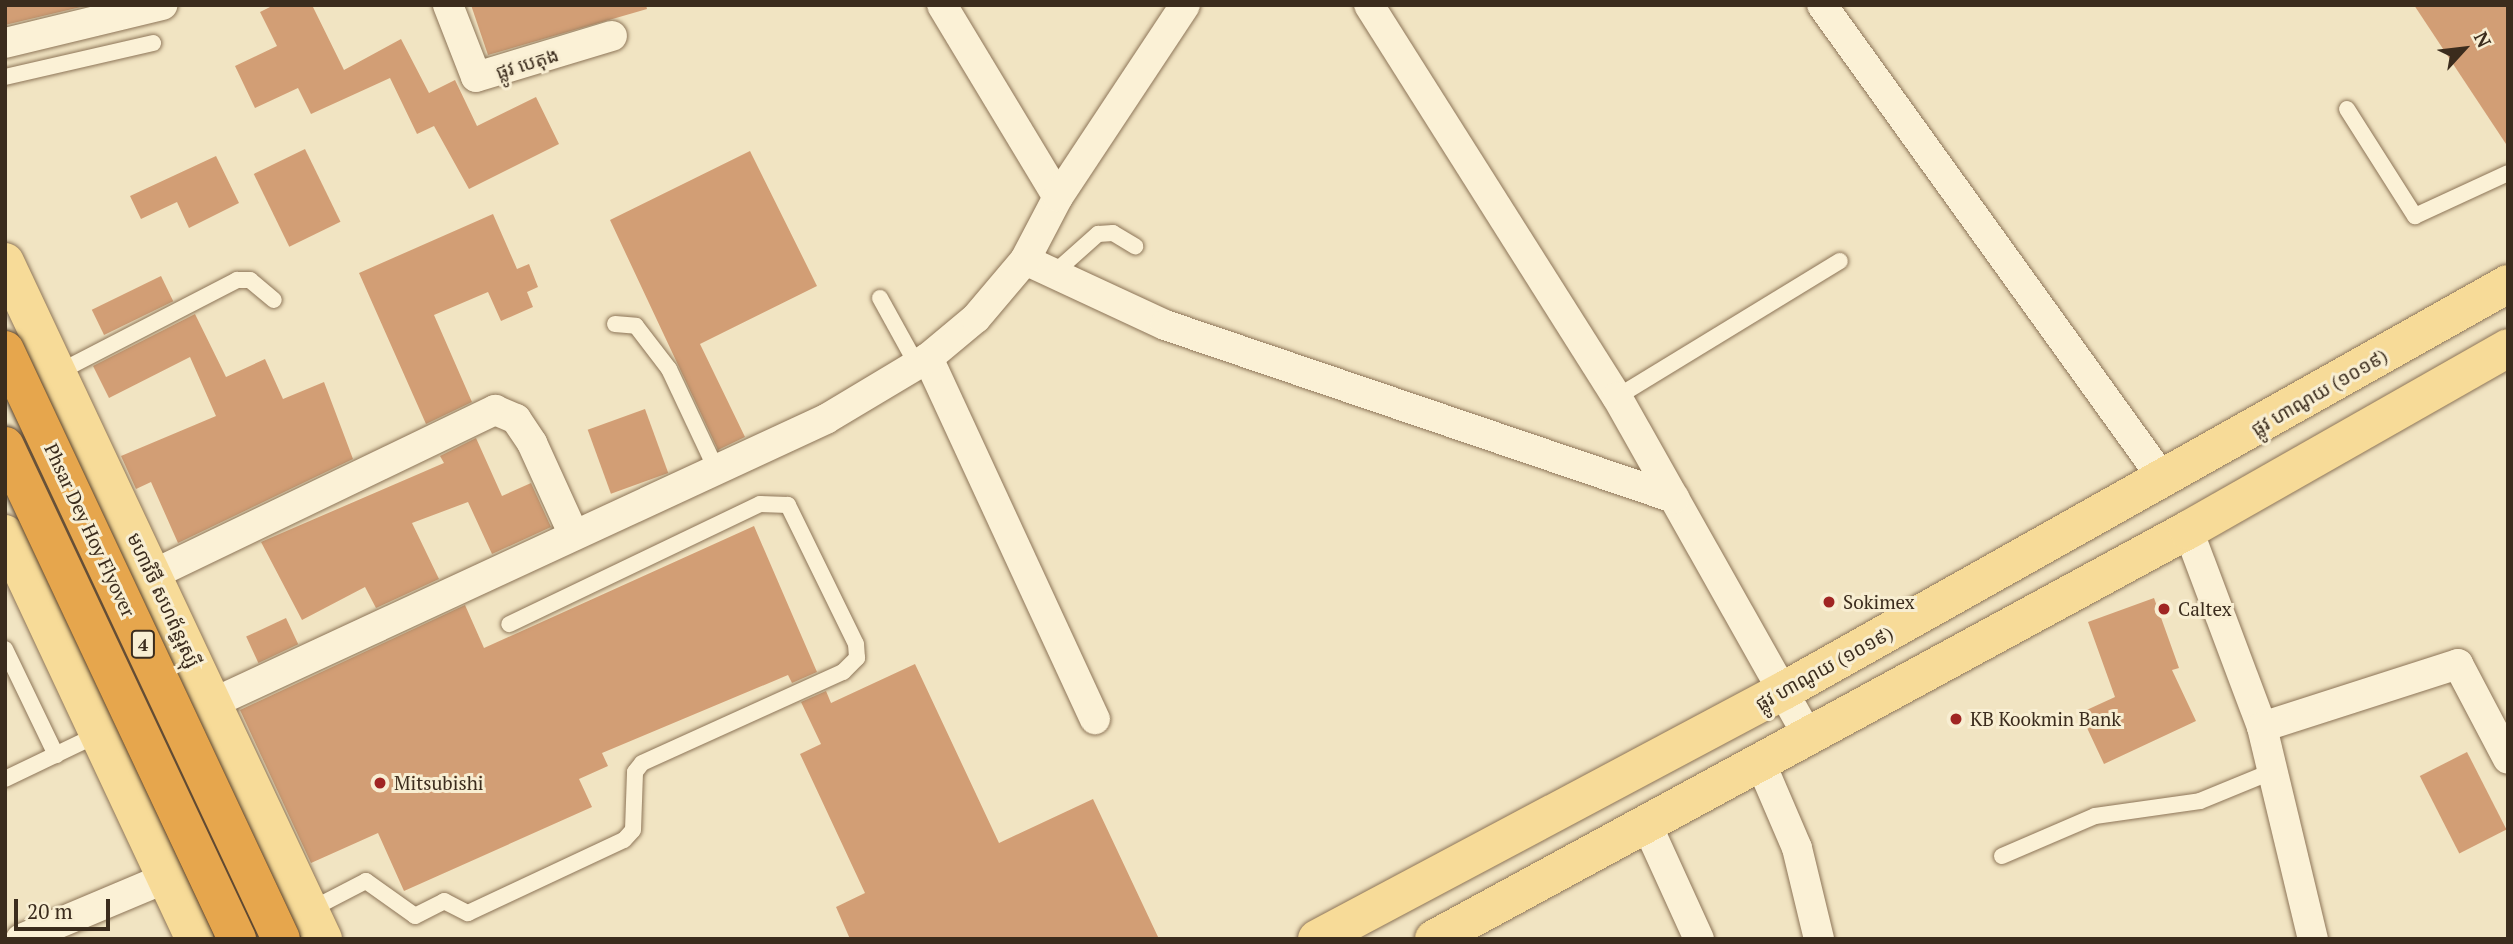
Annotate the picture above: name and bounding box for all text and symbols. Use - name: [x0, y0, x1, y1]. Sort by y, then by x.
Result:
- north arrow: [2429, 14, 2499, 84]
- text: N: [2469, 27, 2498, 51]
- street label: ផ្លូវ បេតុង: [493, 43, 561, 83]
- street label: ផ្លូវ ហាណូយ (១០១៩): [2247, 344, 2391, 440]
- street label: Phsar Dey Hoy Flyover: [40, 440, 140, 620]
- street label: មហាវិថី សហព័ន្ធរុស្ស៊ី: [123, 529, 205, 671]
- place label: Sokimex: [1843, 591, 1915, 613]
- marker: Sokimex: [1821, 594, 1837, 610]
- place label: Caltex: [2178, 598, 2232, 620]
- marker: Caltex: [2156, 601, 2172, 617]
- street label: ផ្លូវ ហាណូយ (១០១៩): [1751, 621, 1897, 715]
- road number: 4: [131, 630, 155, 658]
- place label: KB Kookmin Bank: [1970, 708, 2121, 730]
- marker: KB Kookmin Bank: [1948, 711, 1964, 727]
- place label: Mitsubishi: [394, 772, 484, 794]
- marker: Mitsubishi: [372, 775, 388, 791]
- scale bar: [18, 884, 114, 928]
- text: 20 m: [27, 897, 73, 925]

